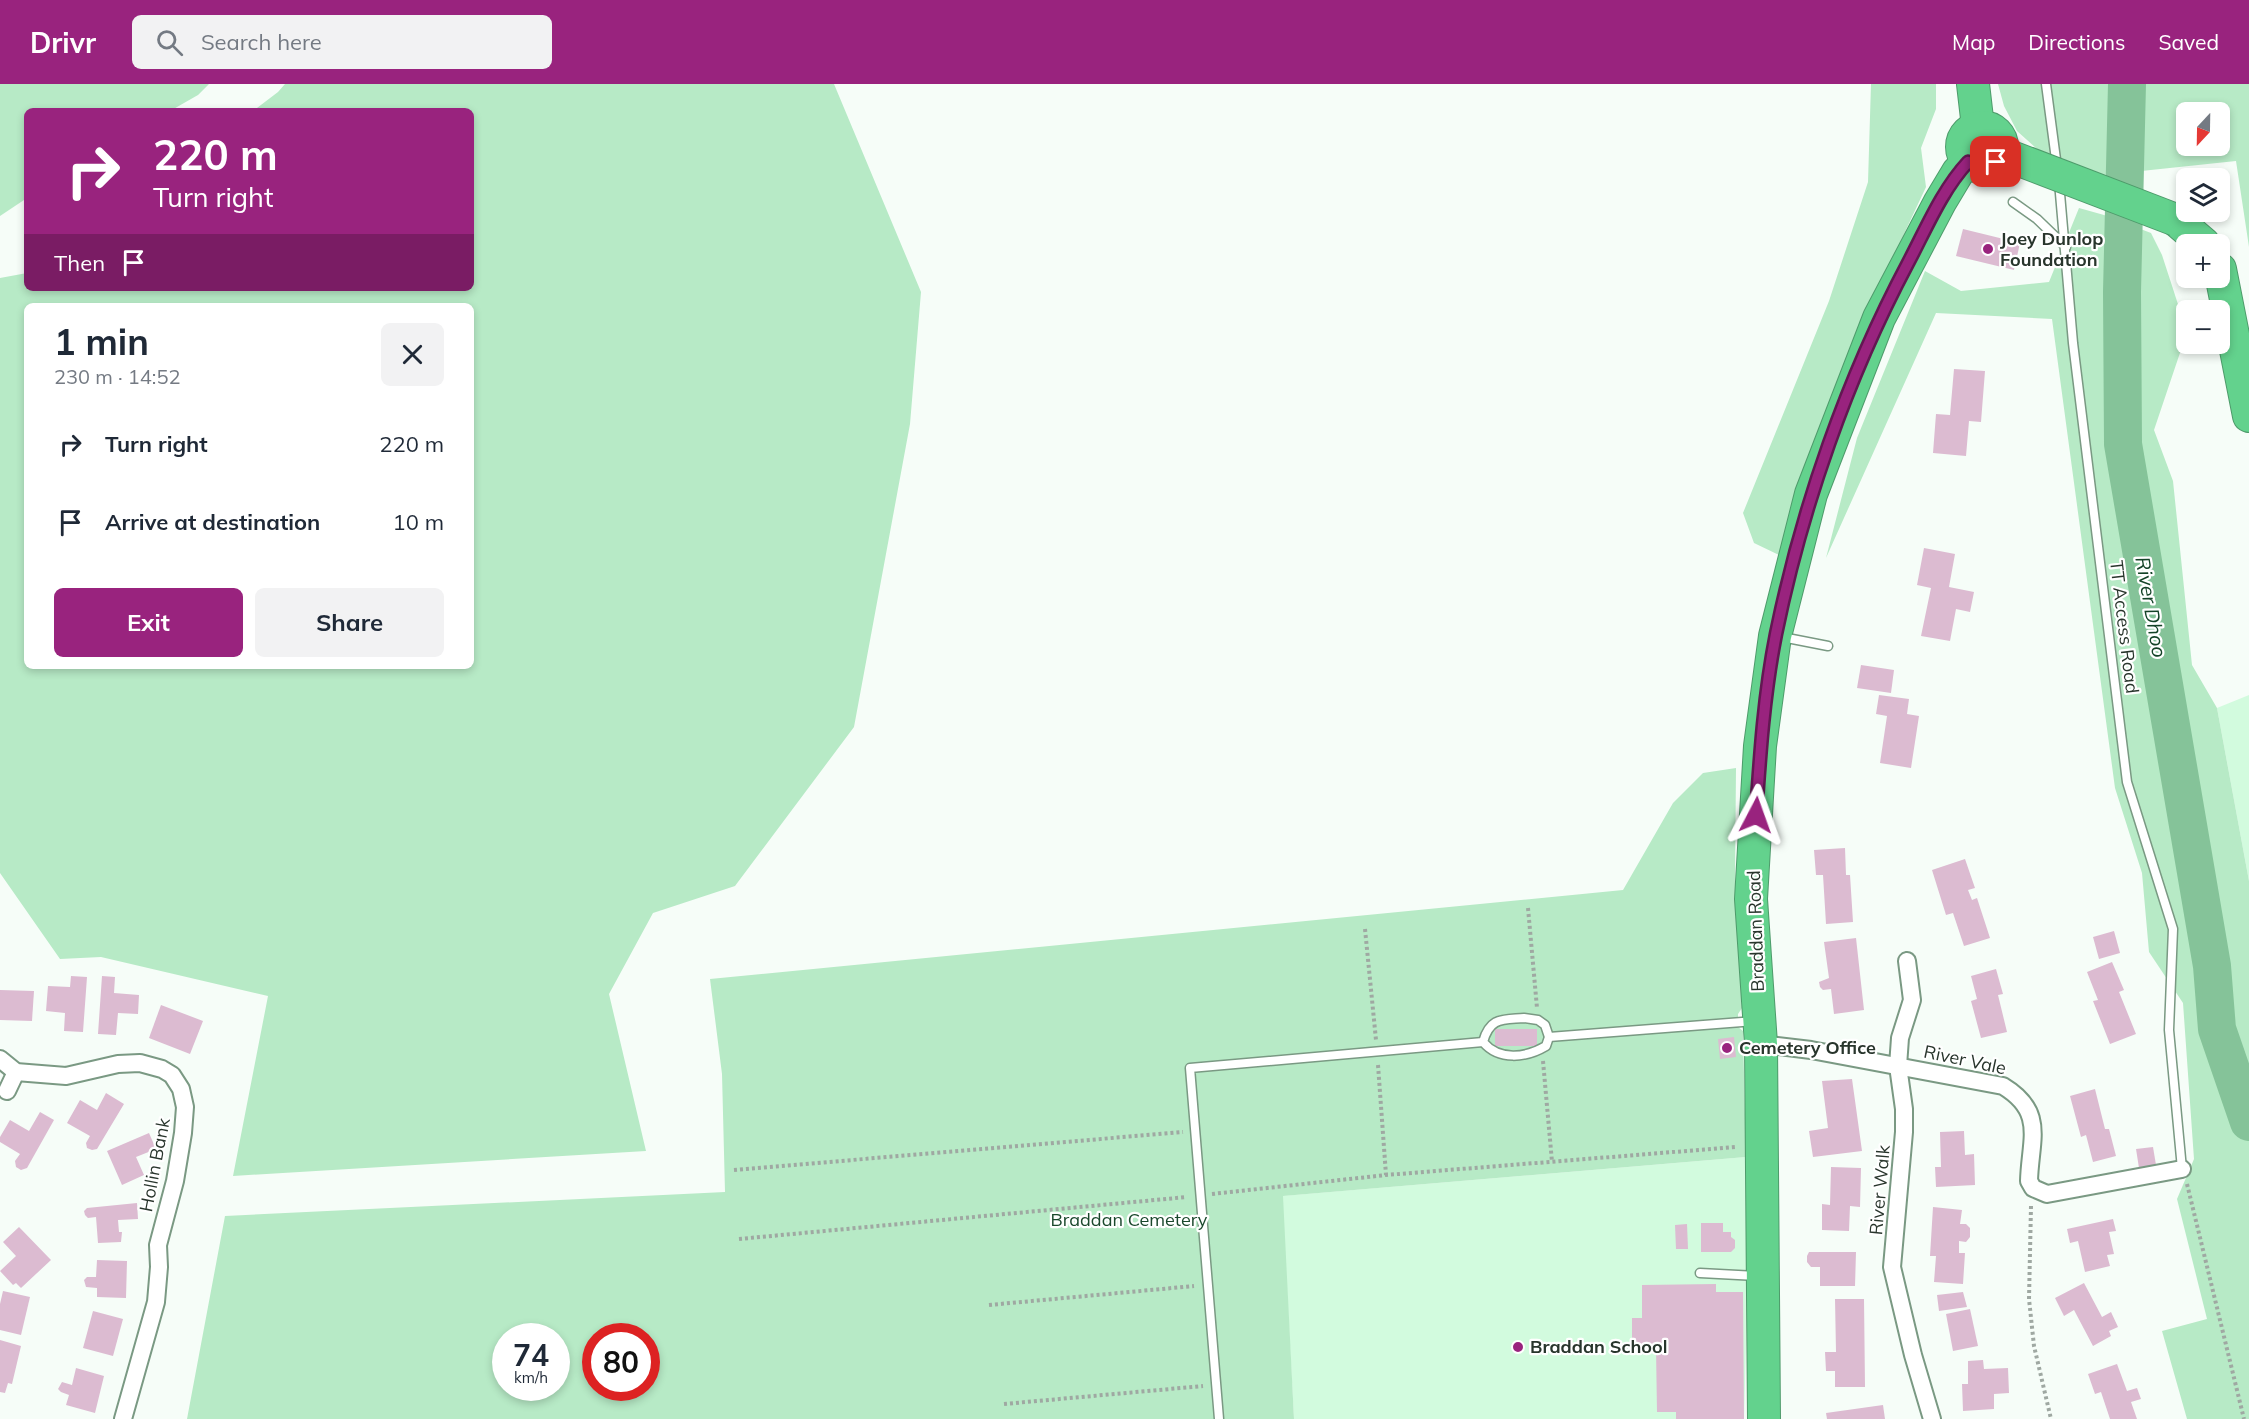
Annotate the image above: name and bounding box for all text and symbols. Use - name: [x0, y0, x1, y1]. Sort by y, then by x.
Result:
- search box: [132, 15, 552, 69]
- text: Drivr: [30, 25, 96, 60]
- icon: search: [153, 26, 186, 59]
- text: Search here: [201, 28, 322, 56]
- text: Map: [1952, 29, 1995, 55]
- text: Directions: [2028, 29, 2125, 55]
- text: Saved: [2158, 29, 2219, 55]
- north arrow: [2176, 102, 2230, 156]
- map controls: [2176, 102, 2230, 354]
- text: 220 m: [153, 128, 278, 181]
- icon: right: [54, 132, 132, 210]
- pin: [1970, 136, 2021, 187]
- icon: arrive: [1979, 145, 2012, 178]
- button: layers: [2176, 168, 2230, 222]
- text: Turn right: [153, 180, 273, 214]
- place label: Joey Dunlop Foundation: [2000, 227, 2103, 271]
- button: +: [2176, 234, 2230, 288]
- marker: Joey Dunlop Foundation: [1981, 242, 1995, 256]
- icon: arrive: [117, 246, 150, 279]
- text: Then: [54, 249, 105, 277]
- button: −: [2176, 300, 2230, 354]
- text: 1 min: [54, 319, 149, 364]
- button: close: [381, 323, 444, 386]
- text: 230 m · 14:52: [54, 364, 180, 389]
- icon: right: [54, 428, 87, 461]
- text: Turn right: [105, 430, 208, 458]
- text: 220 m: [379, 430, 444, 458]
- icon: arrive: [54, 506, 87, 539]
- text: Arrive at destination: [105, 508, 320, 536]
- text: 10 m: [393, 508, 444, 536]
- water label: River Dhoo: [2130, 555, 2173, 659]
- street label: TT Access Road: [2105, 559, 2144, 695]
- button: Exit: [54, 588, 243, 657]
- button: Share: [255, 588, 444, 657]
- position arrow: [1724, 783, 1788, 847]
- street label: Braddan Road: [1742, 870, 1769, 992]
- place label: Cemetery Office: [1739, 1036, 1876, 1059]
- street label: River Vale: [1922, 1040, 2008, 1079]
- marker: Cemetery Office: [1720, 1041, 1734, 1055]
- street label: Hollin Bank: [134, 1115, 175, 1214]
- street label: River Walk: [1864, 1143, 1895, 1236]
- park label: Braddan Cemetery: [1051, 1208, 1208, 1231]
- speed limit sign: 80: [582, 1323, 660, 1401]
- place label: Braddan School: [1530, 1335, 1667, 1358]
- text: 74: [513, 1336, 549, 1374]
- marker: Braddan School: [1511, 1340, 1525, 1354]
- text: km/h: [514, 1368, 548, 1387]

